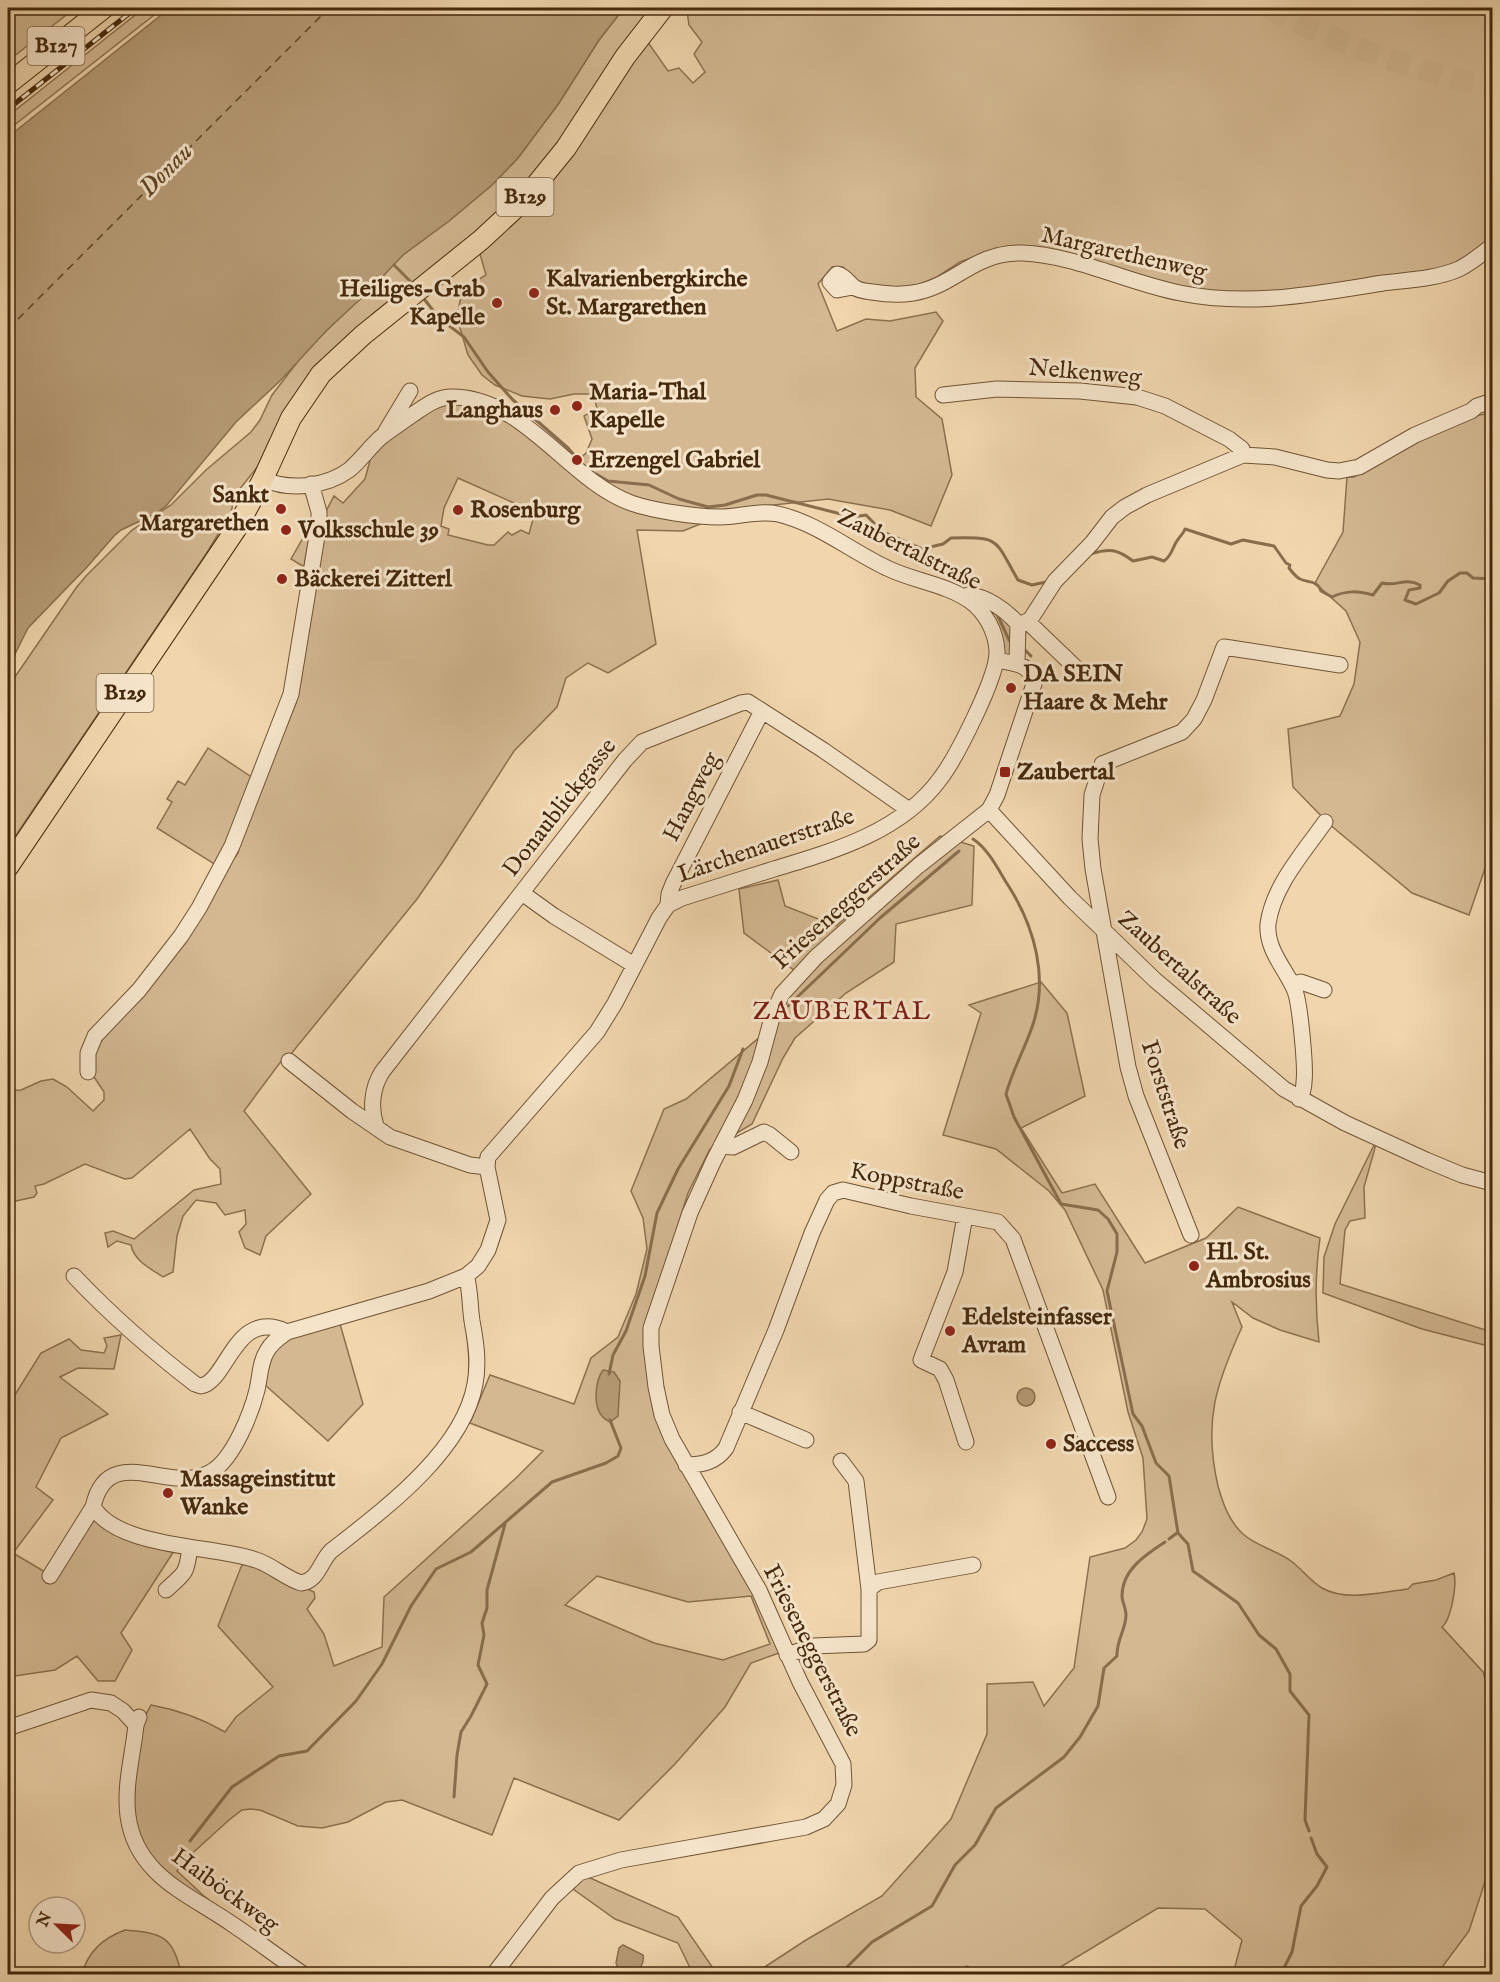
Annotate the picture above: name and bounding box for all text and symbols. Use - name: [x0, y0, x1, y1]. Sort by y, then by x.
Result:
- road number: B127: [28, 27, 84, 65]
- water label: Donau: [132, 136, 200, 204]
- road number: B129: [496, 178, 554, 216]
- street label: Margarethenweg: [1038, 220, 1211, 288]
- place label: Kalvarienbergkirche St. Margarethen: [546, 264, 748, 323]
- place label: Heiliges-Grab Kapelle: [340, 274, 485, 333]
- marker: Kalvarienbergkirche St. Margarethen: [527, 286, 541, 300]
- marker: Heiliges-Grab Kapelle: [490, 296, 504, 310]
- street label: Nelkenweg: [1027, 353, 1144, 393]
- place label: Maria-Thal Kapelle: [589, 377, 706, 436]
- place label: Langhaus: [446, 395, 544, 426]
- marker: Maria-Thal Kapelle: [570, 399, 584, 413]
- marker: Langhaus: [548, 403, 562, 417]
- place label: Erzengel Gabriel: [589, 445, 761, 476]
- marker: Erzengel Gabriel: [570, 453, 584, 467]
- place label: Sankt Margarethen: [139, 480, 270, 539]
- place label: Rosenburg: [470, 495, 581, 526]
- marker: Sankt Margarethen: [274, 502, 288, 516]
- street label: Zaubertalstraße: [832, 502, 986, 598]
- marker: Rosenburg: [451, 503, 465, 517]
- place label: Volksschule 39: [297, 515, 439, 546]
- marker: Volksschule 39: [279, 523, 293, 537]
- place label: Bäckerei Zitterl: [294, 564, 452, 595]
- marker: Bäckerei Zitterl: [275, 572, 289, 586]
- place label: DA SEIN Haare & Mehr: [1023, 659, 1168, 718]
- road number: B129: [96, 674, 154, 712]
- marker: DA SEIN Haare & Mehr: [1004, 681, 1018, 695]
- street label: Donaublickgasse: [496, 732, 624, 884]
- street label: Hangweg: [656, 746, 728, 847]
- place label: Zaubertal: [1017, 757, 1115, 788]
- marker: Zaubertal: [998, 765, 1012, 779]
- street label: Lärchenauerstraße: [674, 801, 858, 891]
- street label: Frieseneggerstraße: [766, 827, 928, 977]
- street label: Zaubertalstraße: [1110, 904, 1248, 1032]
- district label: ZAUBERTAL: [752, 995, 932, 1028]
- street label: Forststraße: [1133, 1037, 1197, 1153]
- street label: Koppstraße: [847, 1156, 967, 1208]
- place label: Hl. St. Ambrosius: [1205, 1237, 1311, 1296]
- marker: Hl. St. Ambrosius: [1187, 1259, 1201, 1273]
- place label: Edelsteinfasser Avram: [961, 1302, 1112, 1361]
- marker: Edelsteinfasser Avram: [943, 1324, 957, 1338]
- place label: Saccess: [1063, 1429, 1135, 1460]
- marker: Saccess: [1044, 1437, 1058, 1451]
- place label: Massageinstitut Wanke: [179, 1464, 336, 1523]
- marker: Massageinstitut Wanke: [161, 1486, 175, 1500]
- street label: Frieseneggerstraße: [755, 1560, 869, 1742]
- street label: Haiböckweg: [165, 1841, 286, 1941]
- north arrow: [27, 1895, 87, 1955]
- text: N: [33, 1909, 57, 1931]

